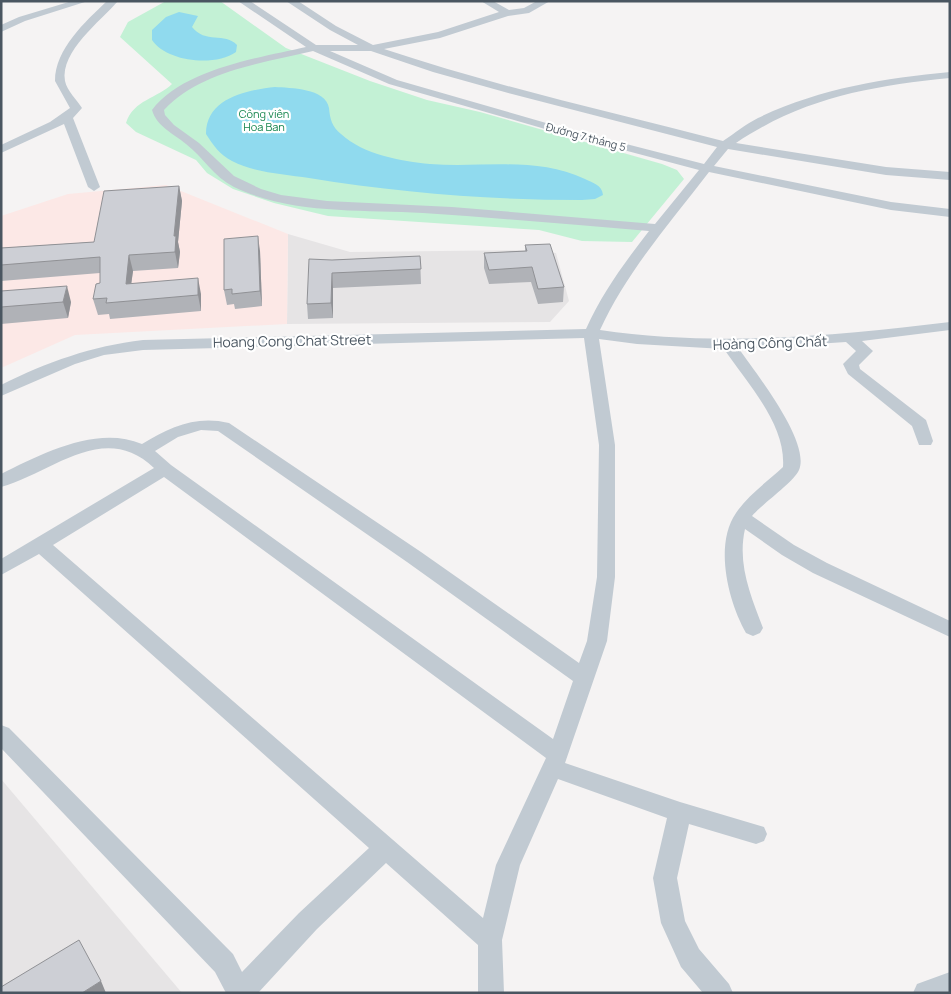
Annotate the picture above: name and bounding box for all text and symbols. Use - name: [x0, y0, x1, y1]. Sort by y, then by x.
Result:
- park label: Công viên Hoa Ban: [239, 106, 289, 134]
- street label: Đường 7 tháng 5: [545, 119, 628, 154]
- street label: Hoang Cong Chat Street: [213, 330, 372, 351]
- street label: Hoàng Công Chất: [712, 331, 828, 354]

